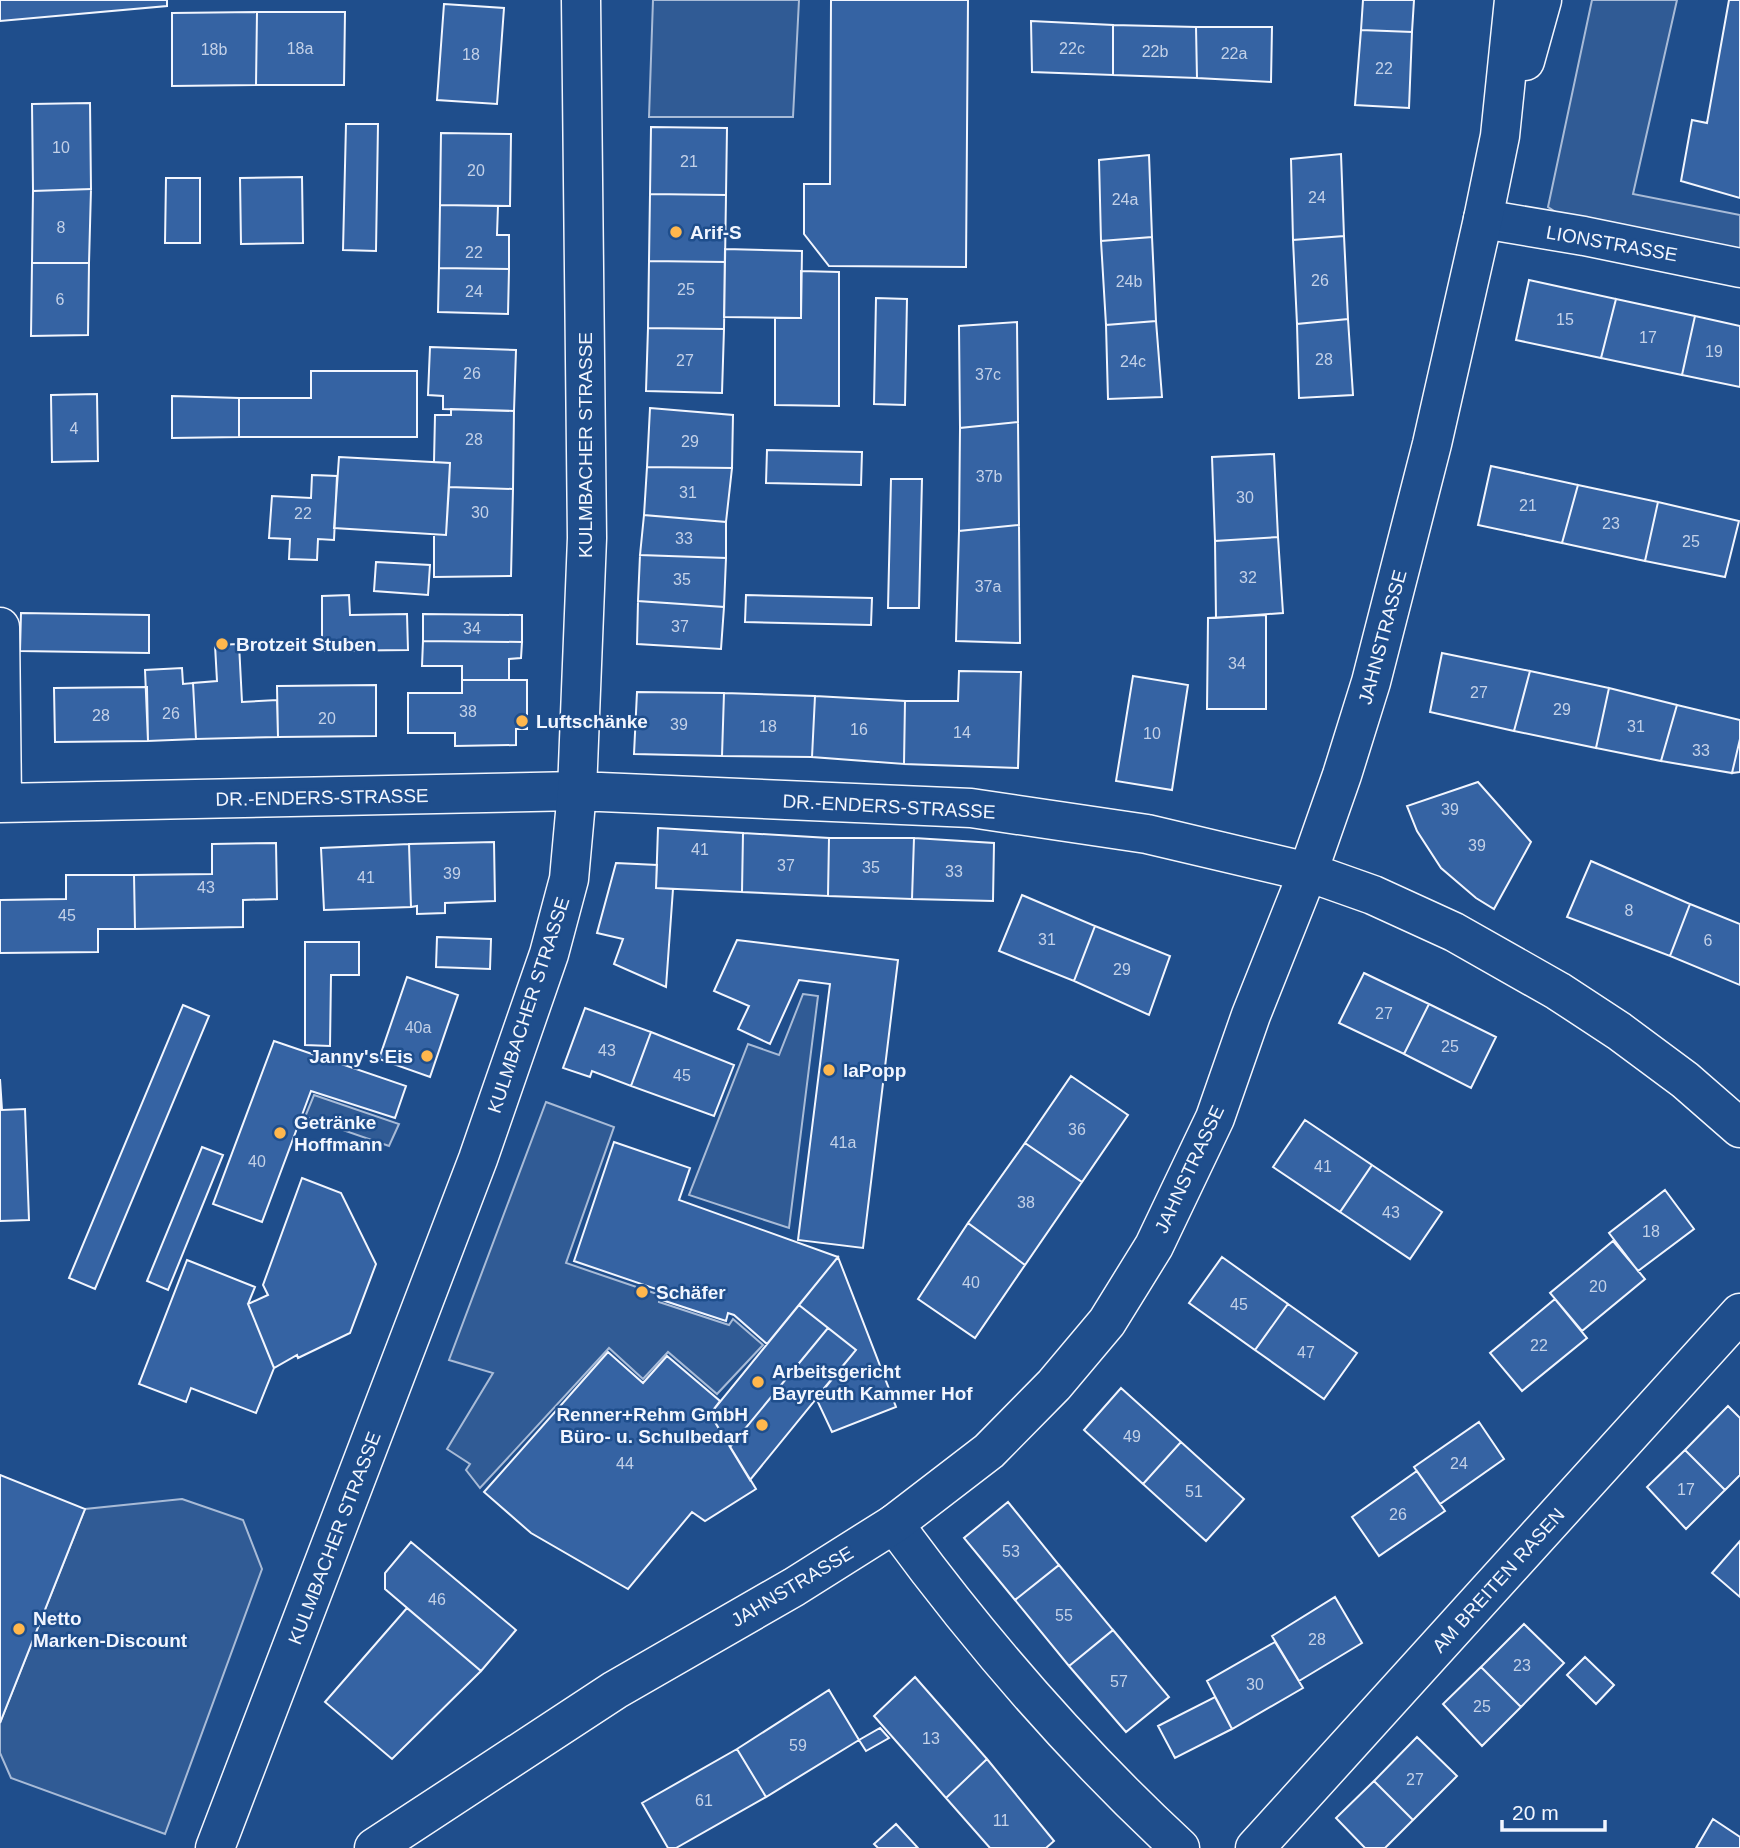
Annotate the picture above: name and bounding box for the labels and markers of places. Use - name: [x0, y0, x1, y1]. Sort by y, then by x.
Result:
- place label: Arif-S: [690, 222, 742, 243]
- marker: Arif-S: [668, 224, 684, 240]
- place label: Brotzeit Stuben: [236, 634, 376, 655]
- marker: Brotzeit Stuben: [214, 636, 230, 652]
- place label: Luftschänke: [536, 711, 648, 732]
- marker: Luftschänke: [514, 713, 530, 729]
- place label: Janny's Eis: [309, 1046, 413, 1067]
- marker: Janny's Eis: [419, 1048, 435, 1064]
- place label: laPopp: [843, 1060, 906, 1081]
- marker: laPopp: [821, 1062, 837, 1078]
- place label: Getränke Hoffmann: [294, 1112, 383, 1155]
- marker: Getränke Hoffmann: [272, 1125, 288, 1141]
- place label: Schäfer: [656, 1282, 726, 1303]
- marker: Schäfer: [634, 1284, 650, 1300]
- place label: Arbeitsgericht Bayreuth Kammer Hof: [772, 1361, 973, 1404]
- marker: Arbeitsgericht Bayreuth Kammer Hof: [750, 1374, 766, 1390]
- place label: Renner+Rehm GmbH Büro- u. Schulbedarf: [556, 1404, 749, 1447]
- marker: Renner+Rehm GmbH Büro- u. Schulbedarf: [754, 1417, 770, 1433]
- place label: Netto Marken-Discount: [33, 1608, 188, 1651]
- marker: Netto Marken-Discount: [11, 1621, 27, 1637]

